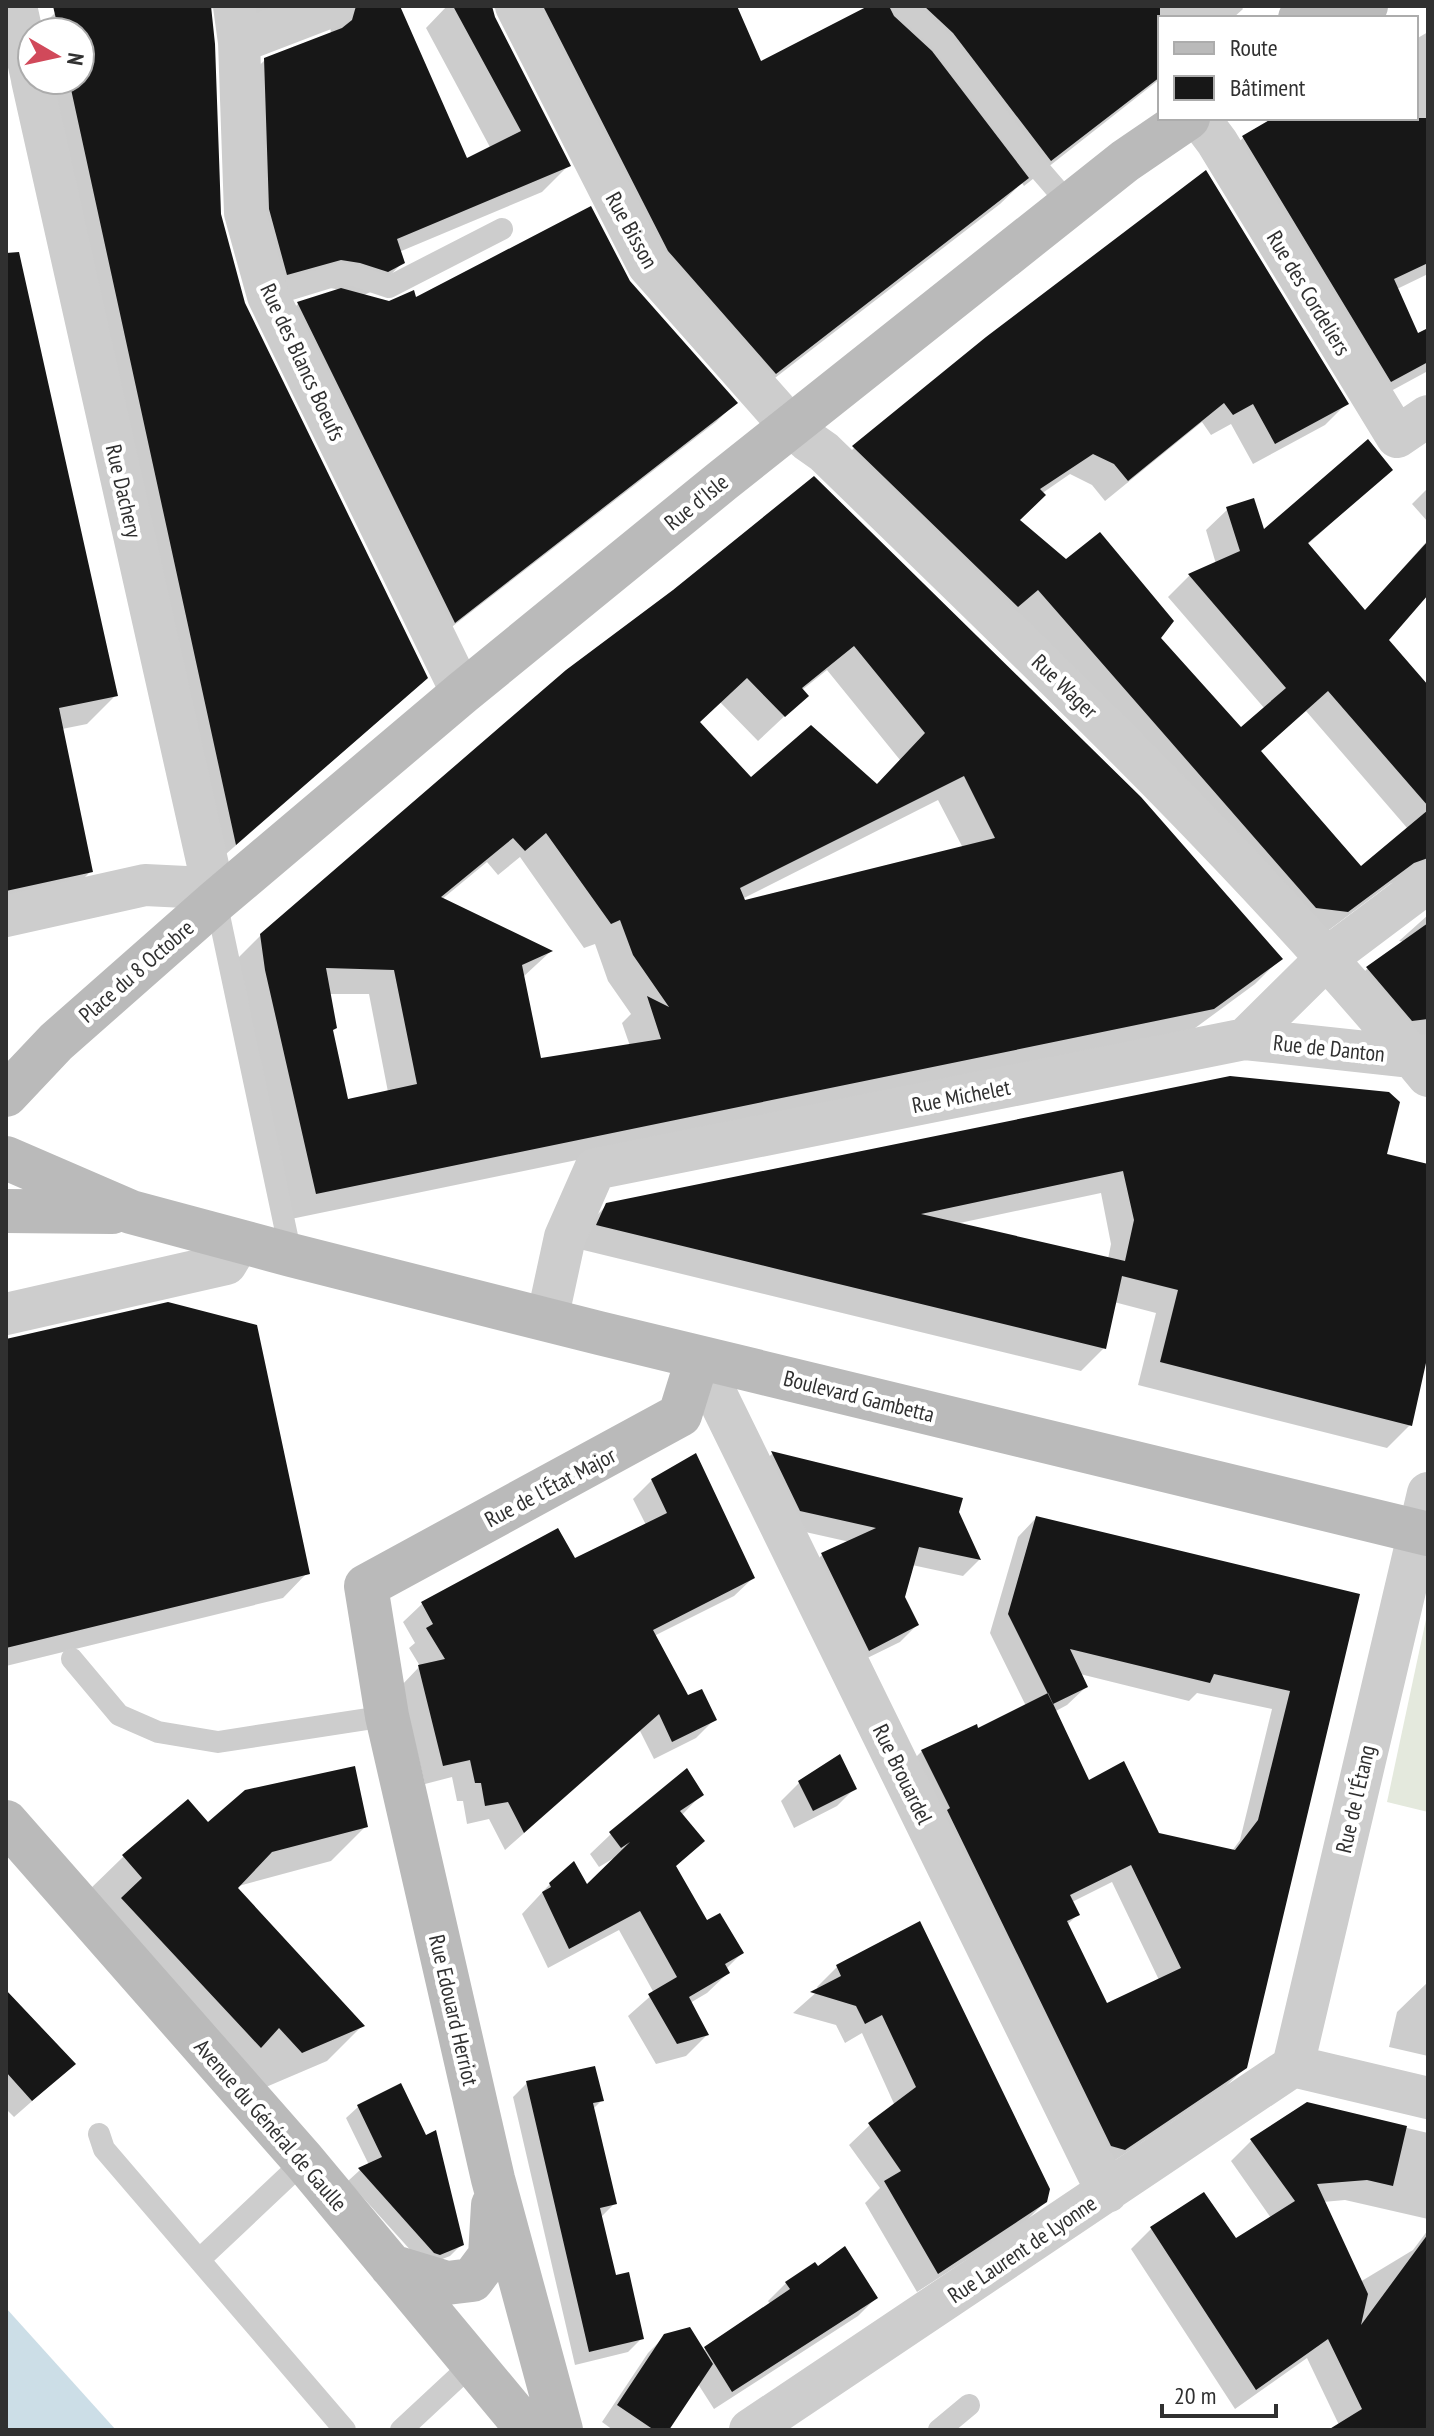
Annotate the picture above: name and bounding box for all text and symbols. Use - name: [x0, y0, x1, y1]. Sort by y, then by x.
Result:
- north arrow: [16, 16, 96, 96]
- legend: [1158, 16, 1418, 120]
- text: Route: [1230, 32, 1278, 63]
- text: N: [61, 51, 91, 67]
- text: Bâtiment: [1230, 72, 1306, 103]
- street label: Rue Bisson: [600, 187, 664, 273]
- street label: Rue des Cordeliers: [1261, 226, 1357, 360]
- street label: Rue des Blancs Boeufs: [254, 279, 352, 445]
- street label: Rue Dachery: [100, 442, 149, 541]
- street label: Rue d'Isle: [658, 468, 734, 536]
- street label: Rue Wager: [1026, 648, 1104, 724]
- street label: Place du 8 Octobre: [73, 913, 199, 1029]
- street label: Rue de Danton: [1272, 1028, 1386, 1068]
- street label: Rue Michelet: [909, 1073, 1013, 1119]
- street label: Boulevard Gambetta: [781, 1364, 937, 1428]
- street label: Rue de l'État Major: [480, 1441, 620, 1533]
- street label: Rue Brouardel: [867, 1719, 940, 1829]
- street label: Rue de l'Étang: [1329, 1742, 1381, 1856]
- street label: Rue Edouard Herriot: [423, 1932, 485, 2088]
- street label: Avenue du Général de Gaulle: [189, 2033, 353, 2217]
- street label: Rue Laurent de Lyonne: [942, 2189, 1102, 2309]
- scale bar: [1162, 2368, 1276, 2418]
- text: 20 m: [1174, 2380, 1216, 2411]

